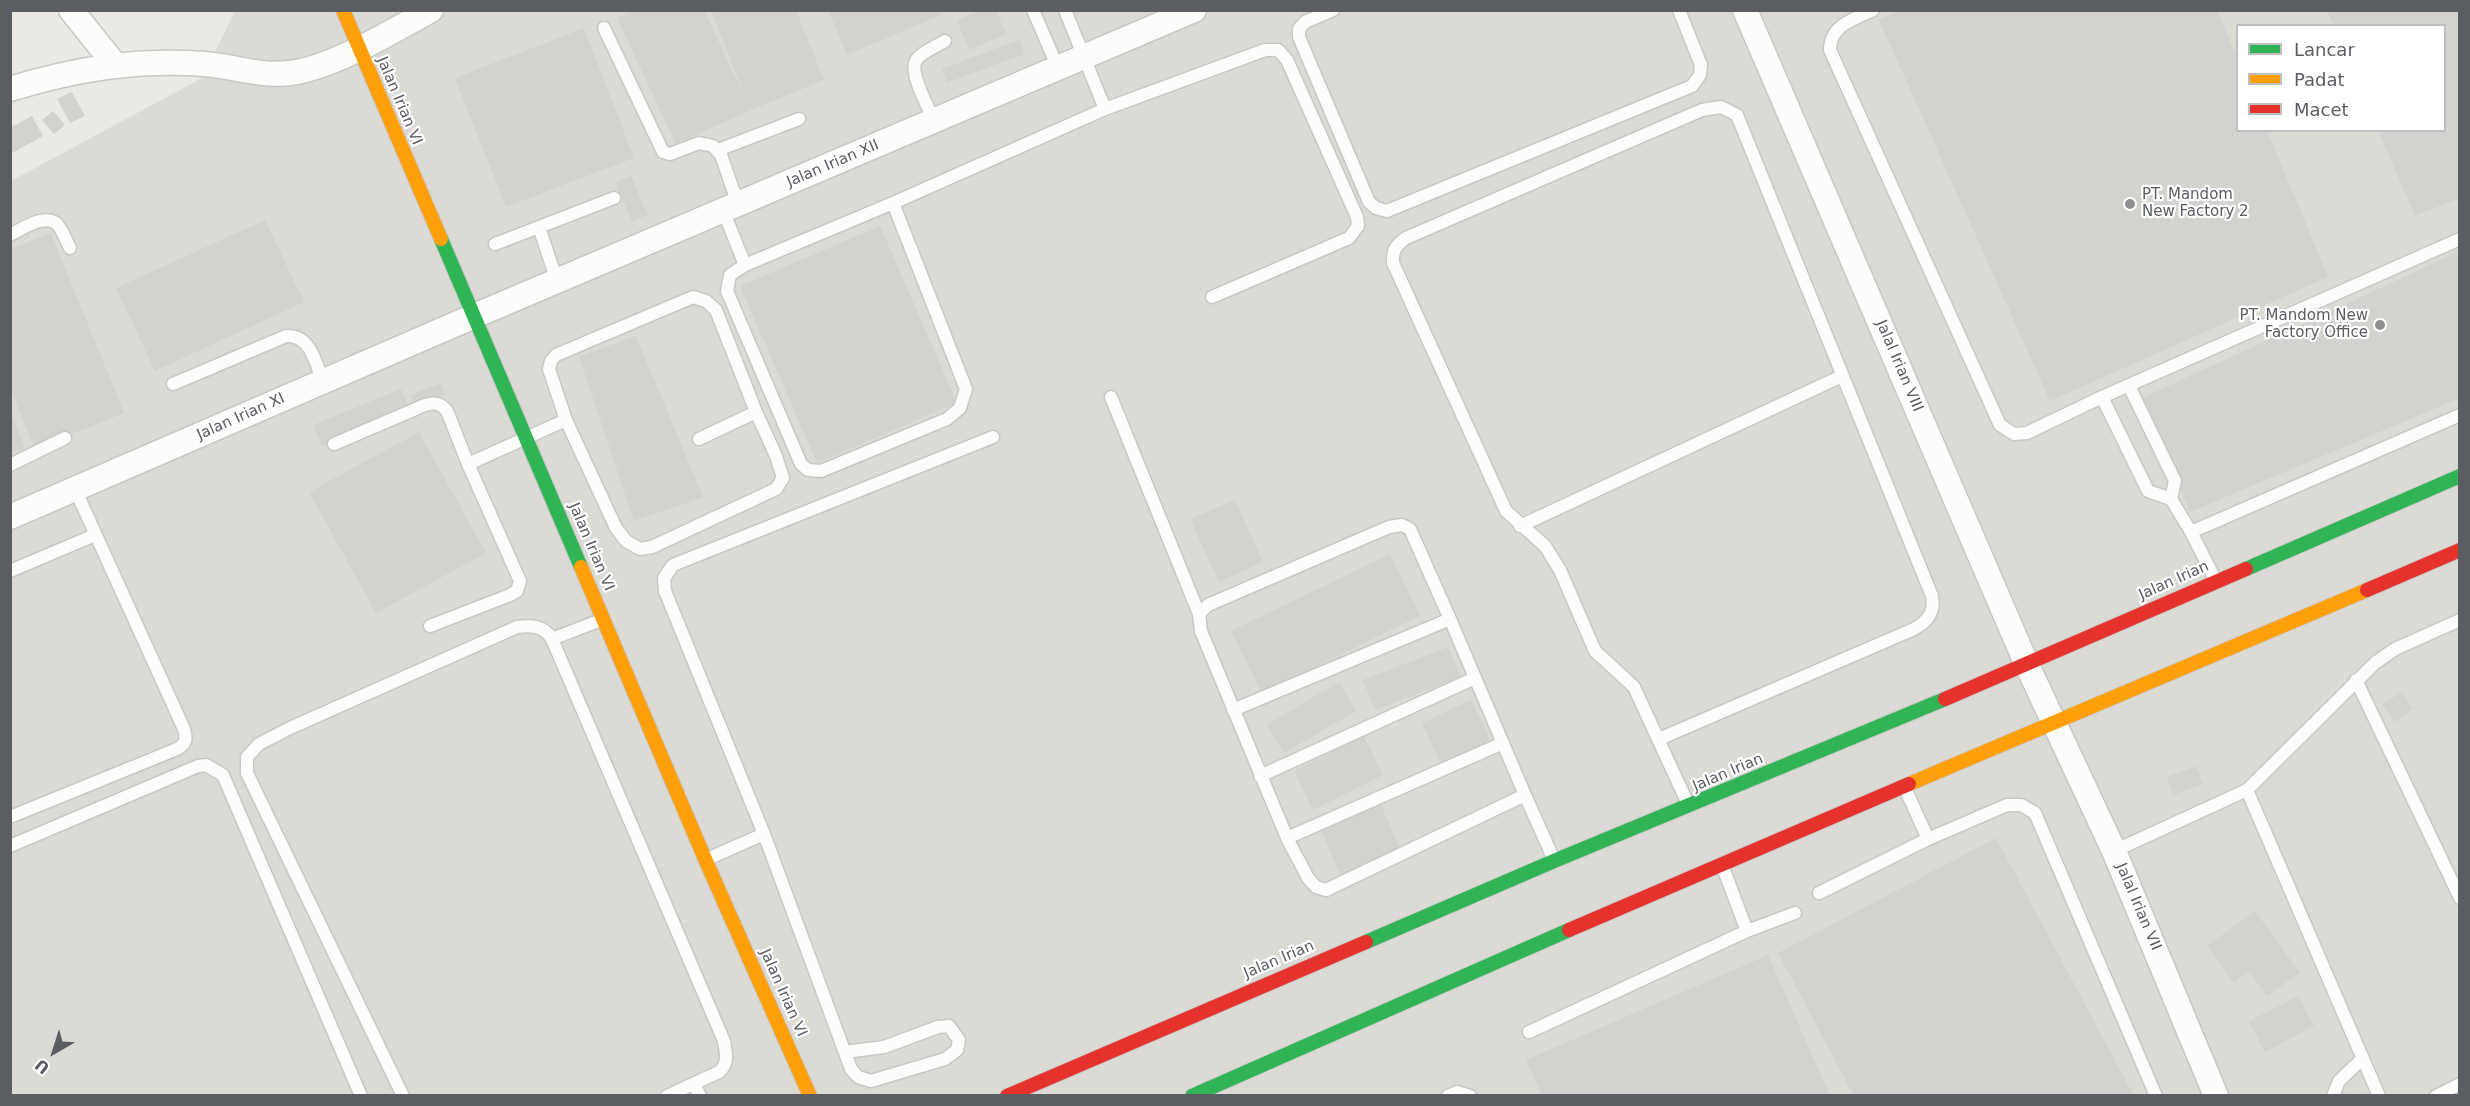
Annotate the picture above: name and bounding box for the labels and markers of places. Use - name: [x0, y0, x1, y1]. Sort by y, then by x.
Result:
- place label: PT. Mandom New Factory 2: [2142, 186, 2249, 221]
- marker: PT. Mandom New Factory 2: [2123, 197, 2137, 211]
- place label: PT. Mandom New Factory Office: [2240, 307, 2368, 342]
- marker: PT. Mandom New Factory Office: [2373, 318, 2387, 332]

